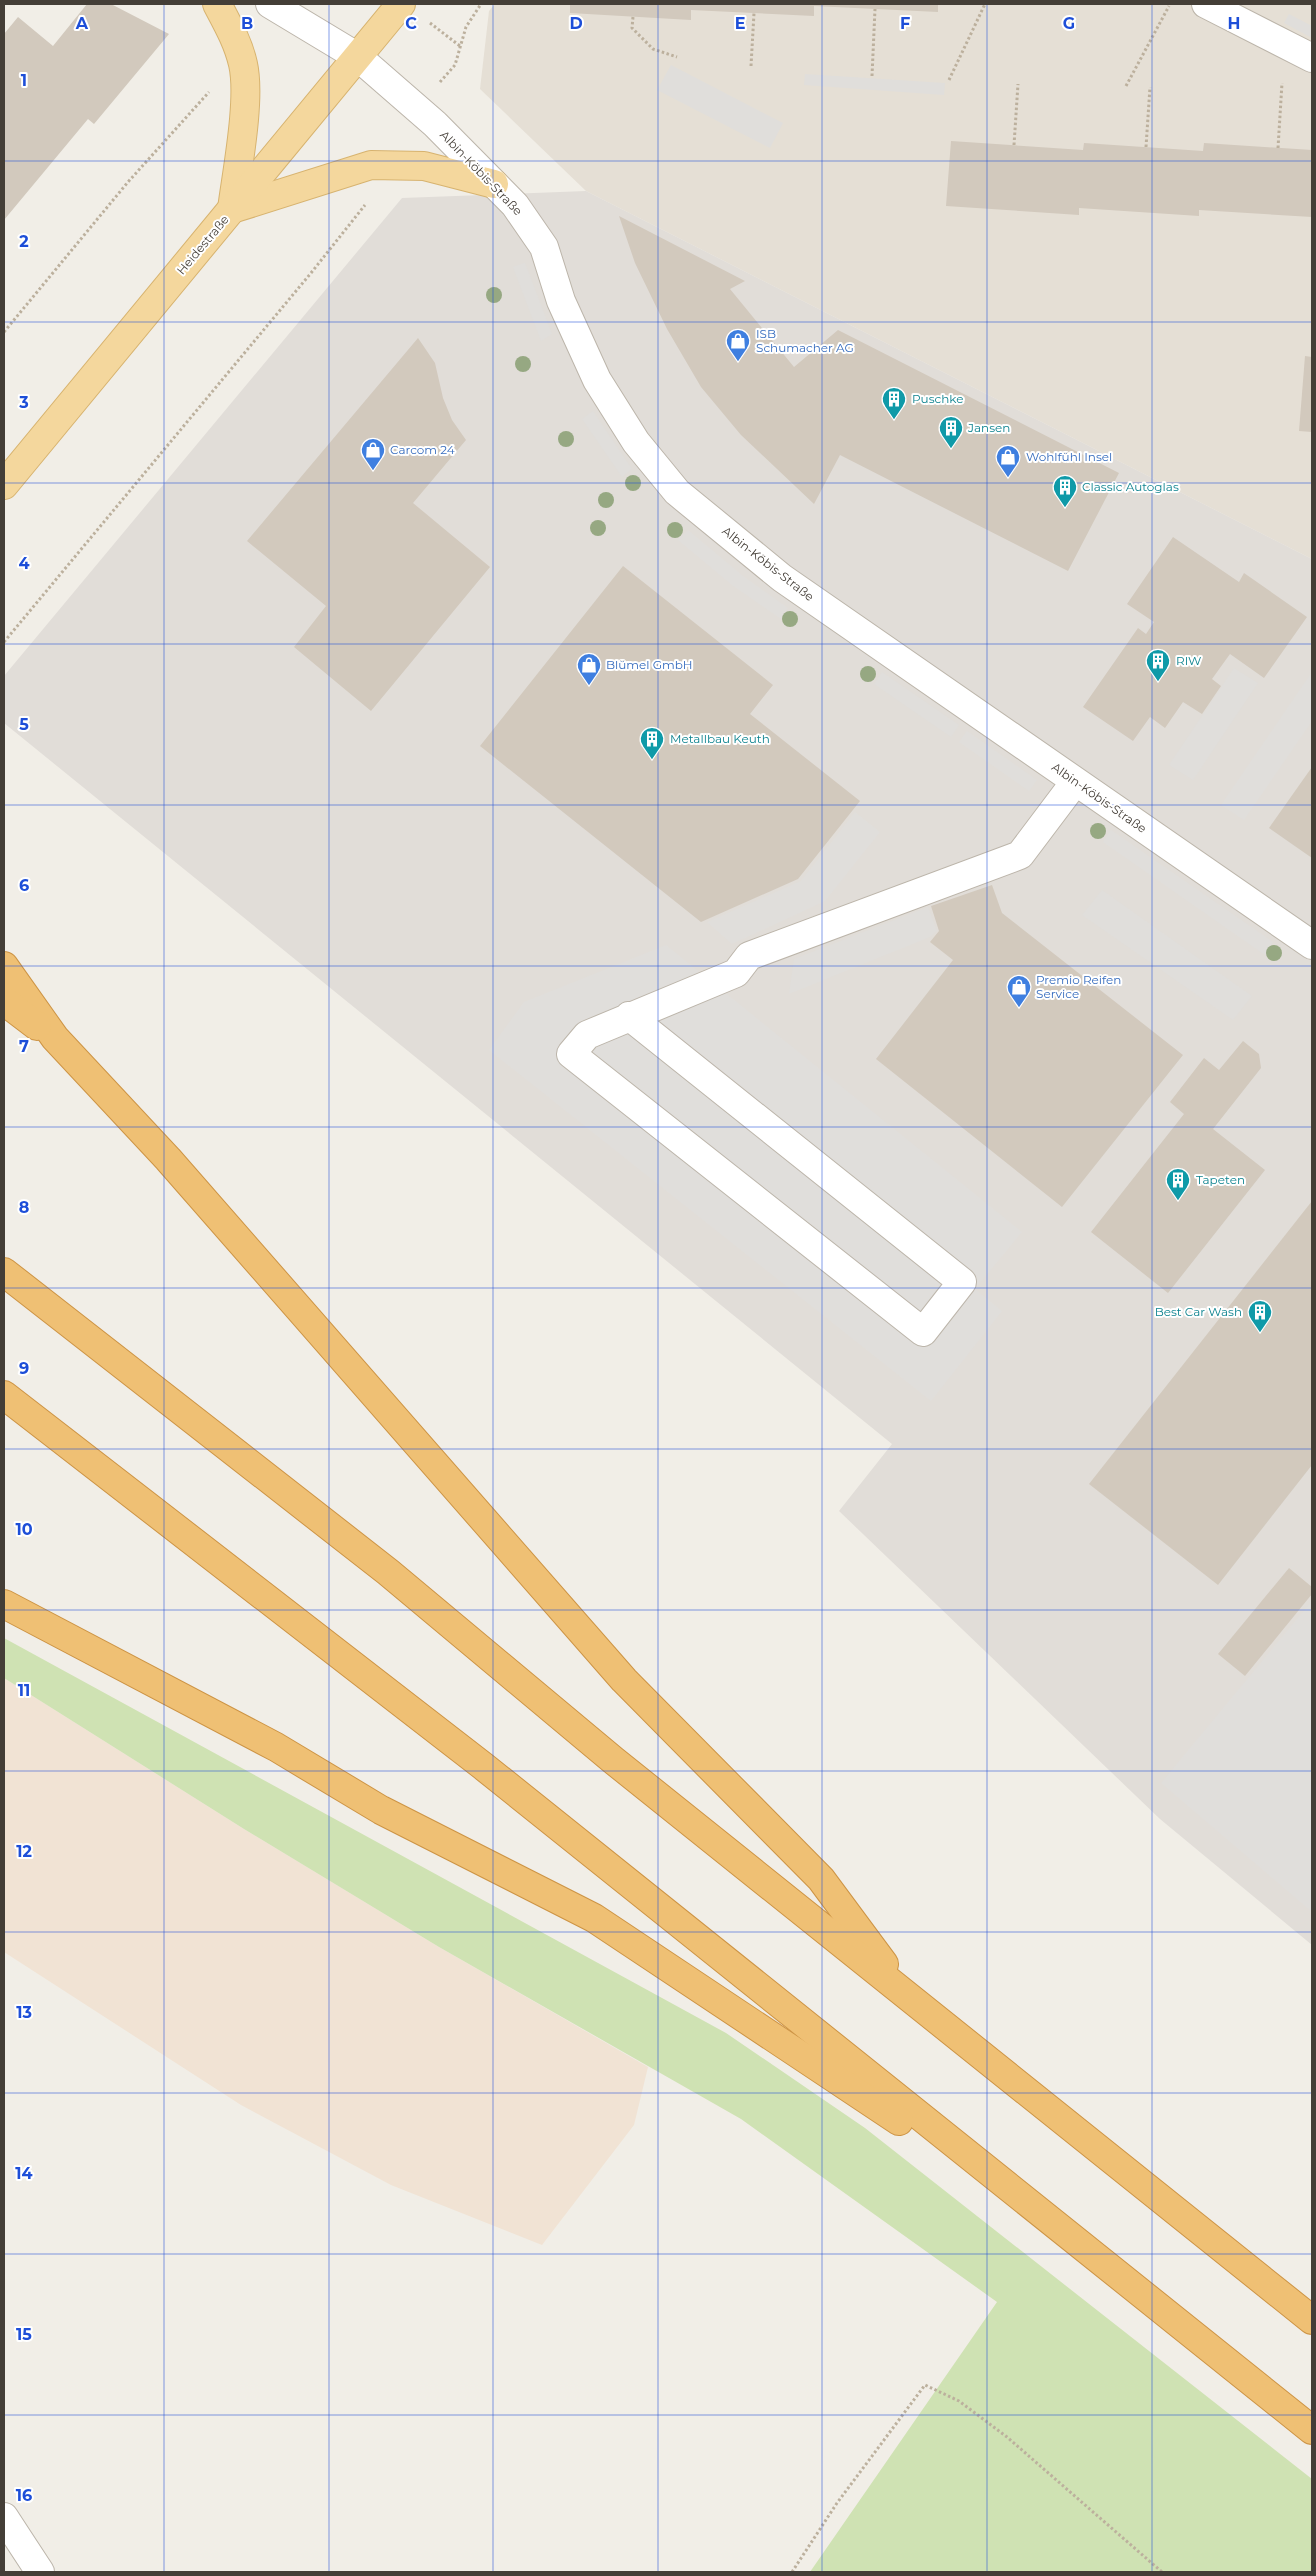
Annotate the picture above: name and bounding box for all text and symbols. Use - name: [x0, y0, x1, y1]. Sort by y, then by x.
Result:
- text: A: [75, 14, 89, 33]
- text: B: [241, 14, 253, 33]
- text: C: [405, 14, 417, 33]
- text: D: [569, 14, 583, 33]
- text: E: [735, 14, 745, 33]
- text: F: [900, 14, 910, 33]
- text: G: [1063, 14, 1075, 33]
- text: H: [1228, 14, 1240, 33]
- text: 1: [21, 71, 27, 90]
- street label: Albin-Köbis-Straße: [437, 127, 526, 218]
- street label: Heidestraße: [173, 212, 232, 277]
- text: 2: [19, 232, 29, 251]
- place label: ISB Schumacher AG: [756, 326, 854, 355]
- shop icon: ISB Schumacher AG: [725, 328, 751, 362]
- building icon: Puschke: [881, 386, 907, 420]
- place label: Puschke: [912, 391, 963, 406]
- text: 3: [18, 393, 29, 412]
- building icon: Jansen: [938, 415, 964, 449]
- place label: Jansen: [967, 420, 1010, 435]
- shop icon: Carcom 24: [360, 437, 386, 471]
- place label: Carcom 24: [390, 442, 455, 457]
- shop icon: Wohlfühl Insel: [995, 444, 1021, 478]
- place label: Wohlfühl Insel: [1026, 449, 1112, 464]
- building icon: Classic Autoglas: [1052, 474, 1078, 508]
- place label: Classic Autoglas: [1082, 479, 1179, 494]
- street label: Albin-Köbis-Straße: [719, 523, 817, 604]
- text: 4: [18, 554, 30, 573]
- building icon: RIW: [1145, 648, 1171, 682]
- shop icon: Blümel GmbH: [576, 652, 602, 686]
- place label: RIW: [1176, 653, 1201, 668]
- place label: Blümel GmbH: [606, 657, 693, 672]
- text: 5: [19, 715, 29, 734]
- building icon: Metallbau Keuth: [639, 726, 665, 760]
- place label: Metallbau Keuth: [670, 731, 770, 746]
- street label: Albin-Köbis-Straße: [1049, 759, 1150, 836]
- text: 6: [19, 876, 29, 895]
- place label: Premio Reifen Service: [1036, 972, 1121, 1001]
- shop icon: Premio Reifen Service: [1006, 974, 1032, 1008]
- text: 7: [19, 1037, 29, 1056]
- building icon: Tapeten: [1165, 1167, 1191, 1201]
- place label: Tapeten: [1196, 1172, 1245, 1187]
- text: 8: [19, 1198, 29, 1217]
- building icon: Best Car Wash: [1247, 1299, 1273, 1333]
- place label: Best Car Wash: [1155, 1304, 1242, 1319]
- text: 9: [19, 1359, 29, 1378]
- text: 10: [15, 1520, 33, 1539]
- text: 11: [18, 1681, 30, 1700]
- text: 12: [16, 1842, 32, 1861]
- text: 13: [16, 2003, 32, 2022]
- text: 14: [15, 2164, 33, 2183]
- text: 15: [16, 2325, 32, 2344]
- text: 16: [16, 2486, 32, 2505]

